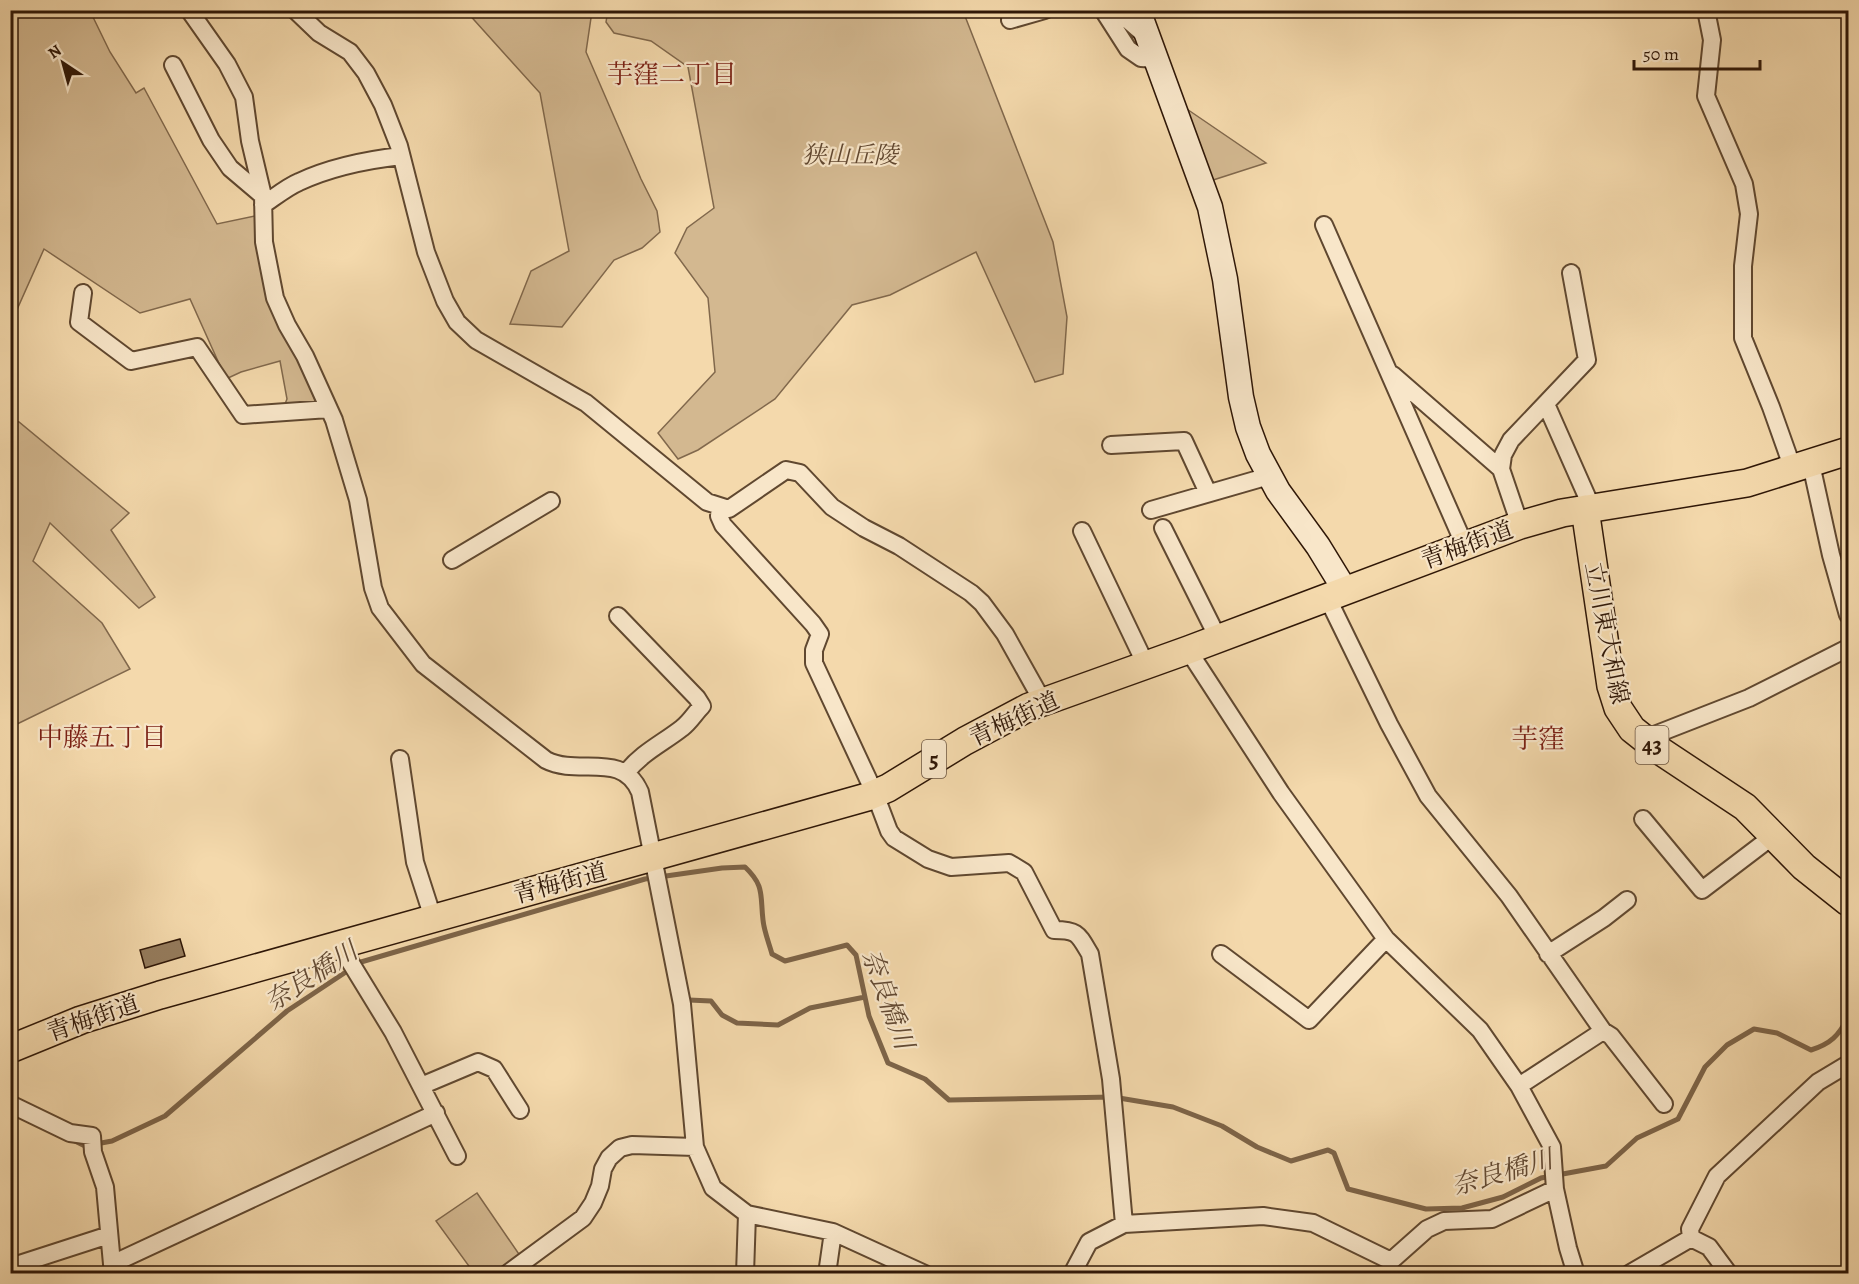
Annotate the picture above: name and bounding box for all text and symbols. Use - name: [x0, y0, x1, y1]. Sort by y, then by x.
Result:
- north arrow: [33, 33, 93, 93]
- scale bar: [1634, 33, 1760, 71]
- text: N: [44, 39, 66, 64]
- text: 50 m: [1643, 42, 1679, 66]
- district label: 芋窪二丁目: [607, 57, 737, 92]
- park label: 狭山丘陵: [802, 139, 901, 171]
- street label: 青梅街道: [1416, 514, 1518, 576]
- street label: 立川東大和線: [1578, 559, 1636, 707]
- street label: 青梅街道: [964, 684, 1064, 754]
- district label: 中藤五丁目: [37, 720, 167, 755]
- district label: 芋窪: [1511, 721, 1565, 757]
- road number: 43: [1636, 726, 1668, 764]
- road number: 5: [922, 740, 946, 778]
- street label: 青梅街道: [509, 855, 611, 911]
- water label: 奈良橋川: [258, 932, 367, 1019]
- water label: 奈良橋川: [853, 944, 923, 1057]
- street label: 青梅街道: [42, 987, 144, 1049]
- water label: 奈良橋川: [1447, 1141, 1560, 1204]

